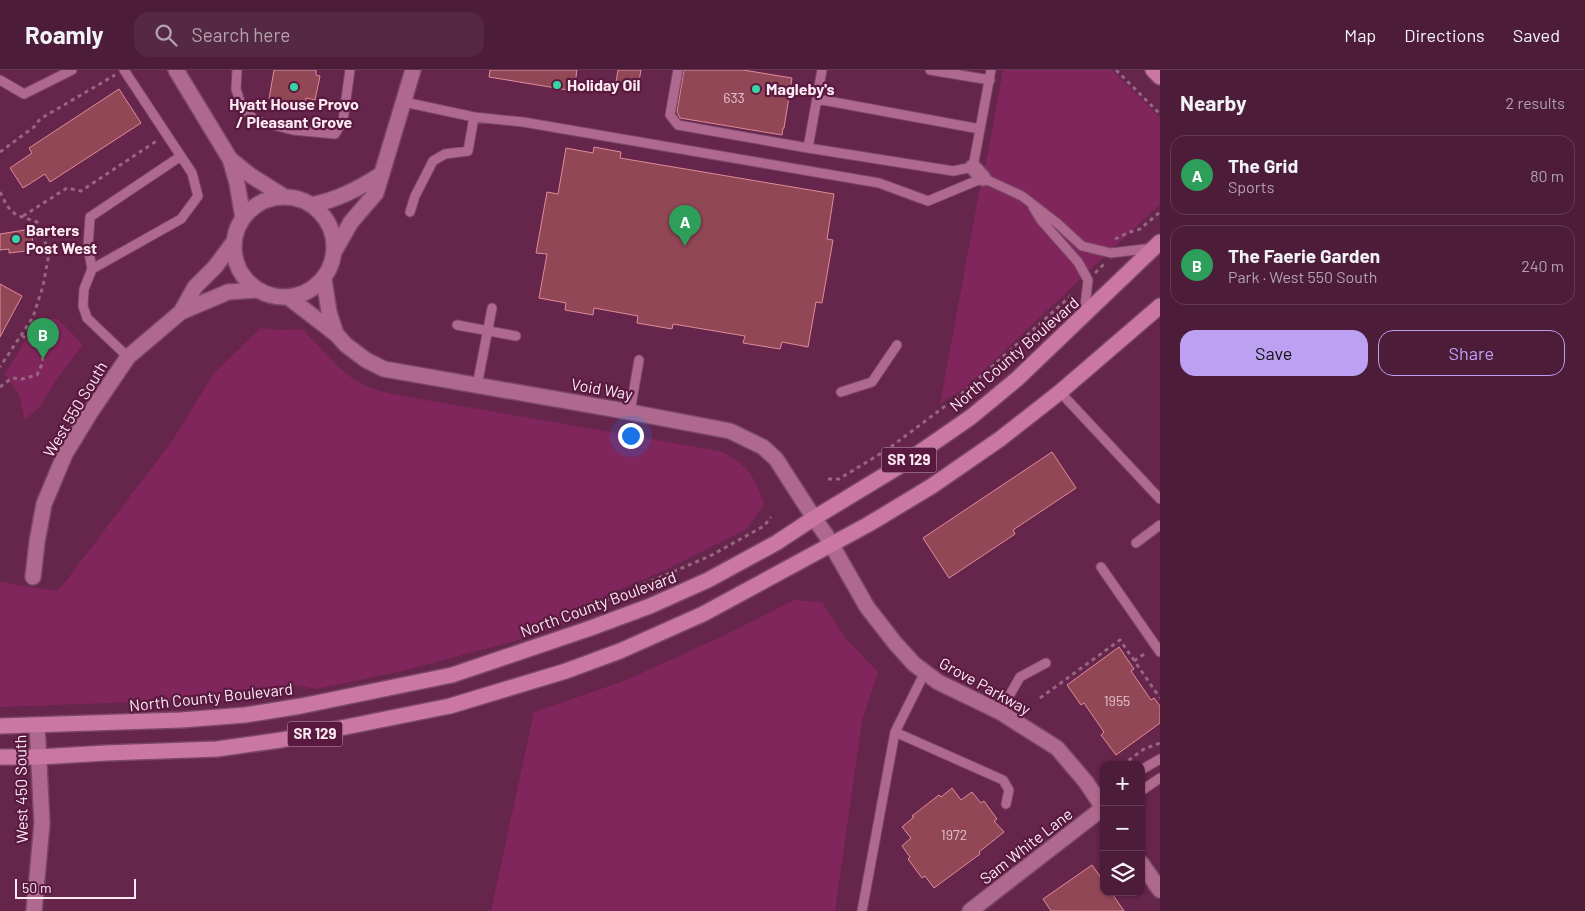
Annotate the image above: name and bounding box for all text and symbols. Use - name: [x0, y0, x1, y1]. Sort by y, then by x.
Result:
- search box: [134, 12, 484, 57]
- text: Roamly: [25, 20, 104, 49]
- icon: search: [152, 21, 180, 49]
- text: Search here: [192, 23, 290, 46]
- text: Map: [1344, 24, 1376, 46]
- text: Directions: [1404, 24, 1485, 46]
- text: Saved: [1513, 24, 1560, 46]
- place label: Holiday Oil: [567, 75, 641, 94]
- marker: Holiday Oil: [551, 79, 563, 91]
- place label: Magleby's: [766, 79, 835, 98]
- marker: Hyatt House Provo / Pleasant Grove: [288, 81, 300, 93]
- marker: Magleby's: [750, 83, 762, 95]
- house number: 633: [723, 89, 745, 106]
- text: Nearby: [1180, 90, 1246, 115]
- text: 2 results: [1506, 93, 1565, 112]
- place label: Hyatt House Provo / Pleasant Grove: [229, 94, 359, 131]
- text: The Grid: [1228, 154, 1298, 177]
- text: A: [1192, 166, 1202, 185]
- text: 80 m: [1530, 166, 1564, 185]
- text: Sports: [1228, 177, 1274, 196]
- pin: A: [669, 205, 701, 246]
- place label: Barters Post West: [26, 220, 97, 257]
- marker: Barters Post West: [10, 233, 22, 245]
- text: The Faerie Garden: [1228, 244, 1380, 267]
- text: B: [1192, 256, 1202, 275]
- text: 240 m: [1521, 256, 1564, 275]
- text: Park · West 550 South: [1228, 267, 1377, 286]
- street label: North County Boulevard: [945, 292, 1082, 415]
- pin: B: [27, 318, 59, 359]
- button: Save: [1180, 330, 1368, 376]
- button: Share: [1378, 330, 1565, 376]
- street label: West 550 South: [39, 358, 111, 460]
- street label: Void Way: [570, 374, 635, 403]
- your location: [618, 423, 644, 449]
- road number: SR 129: [882, 448, 936, 472]
- street label: North County Boulevard: [517, 566, 678, 641]
- street label: Grove Parkway: [936, 653, 1035, 719]
- street label: North County Boulevard: [128, 678, 294, 715]
- house number: 1955: [1104, 692, 1130, 709]
- road number: SR 129: [288, 722, 342, 746]
- street label: West 450 South: [10, 734, 31, 844]
- map controls: [1100, 761, 1145, 896]
- button: +: [1100, 761, 1145, 806]
- street label: Sam White Lane: [976, 804, 1076, 888]
- button: −: [1100, 806, 1145, 851]
- house number: 1972: [941, 826, 967, 843]
- button: layers: [1100, 851, 1145, 896]
- scale bar: [15, 876, 136, 899]
- text: 50 m: [22, 879, 51, 896]

